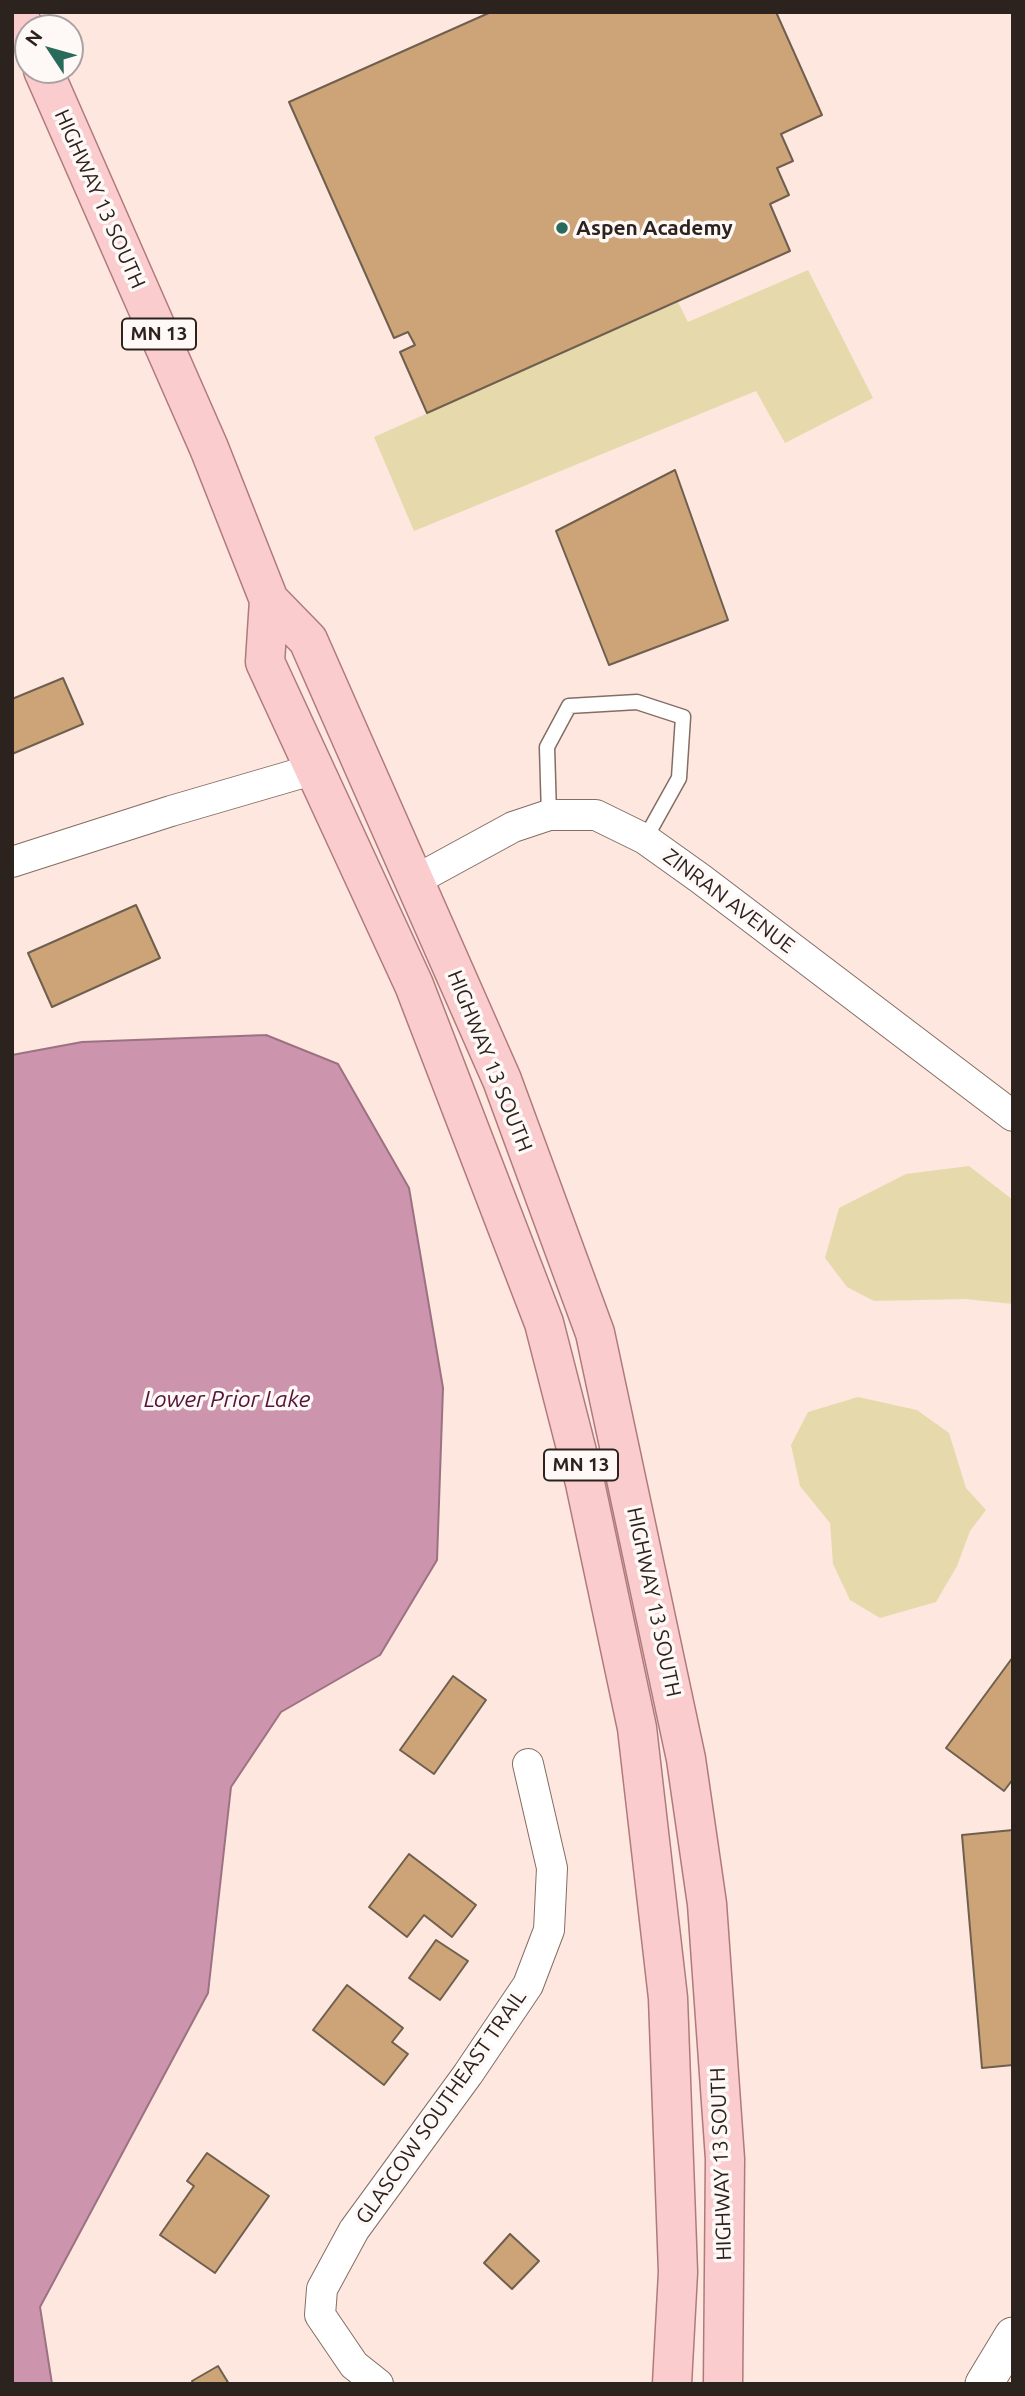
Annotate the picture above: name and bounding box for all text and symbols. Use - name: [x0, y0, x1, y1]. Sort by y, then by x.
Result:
- north arrow: [14, 14, 84, 84]
- text: N: [21, 26, 47, 50]
- street label: HIGHWAY 13 SOUTH: [49, 106, 151, 292]
- place label: Aspen Academy: [576, 215, 733, 241]
- marker: Aspen Academy: [554, 220, 570, 236]
- road number: MN 13: [122, 318, 196, 350]
- street label: ZINRAN AVENUE: [658, 843, 800, 959]
- street label: HIGHWAY 13 SOUTH: [442, 967, 538, 1155]
- water label: Lower Prior Lake: [144, 1385, 310, 1413]
- road number: MN 13: [544, 1450, 618, 1480]
- street label: HIGHWAY 13 SOUTH: [622, 1505, 686, 1699]
- street label: GLASCOW SOUTHEAST TRAIL: [350, 1985, 532, 2229]
- street label: HIGHWAY 13 SOUTH: [705, 2067, 737, 2261]

